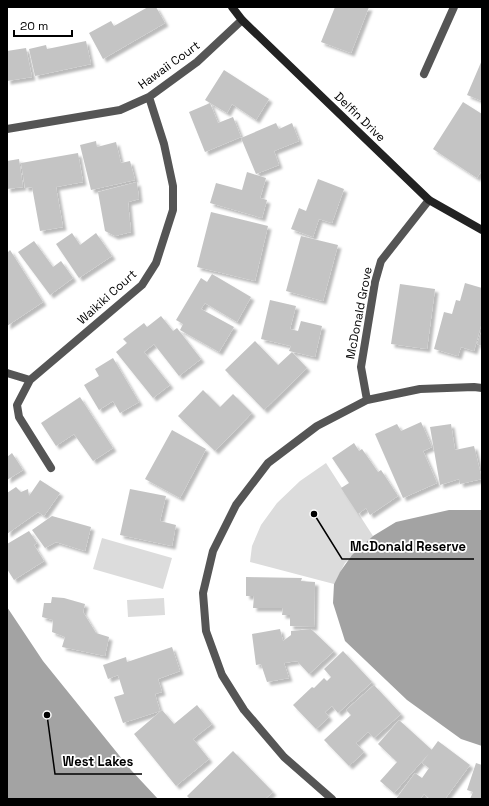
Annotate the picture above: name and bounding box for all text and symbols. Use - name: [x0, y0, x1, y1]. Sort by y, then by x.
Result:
- scale bar: [14, 12, 72, 38]
- text: 20 m: [20, 18, 48, 34]
- street label: Hawaii Court: [135, 37, 203, 93]
- street label: Delfin Drive: [331, 89, 389, 145]
- street label: McDonald Grove: [342, 265, 376, 361]
- street label: Waikiki Court: [74, 266, 140, 328]
- callout: McDonald Reserve: [342, 534, 474, 559]
- text: McDonald Reserve: [350, 538, 466, 555]
- callout: West Lakes: [55, 749, 142, 774]
- text: West Lakes: [63, 753, 134, 770]

